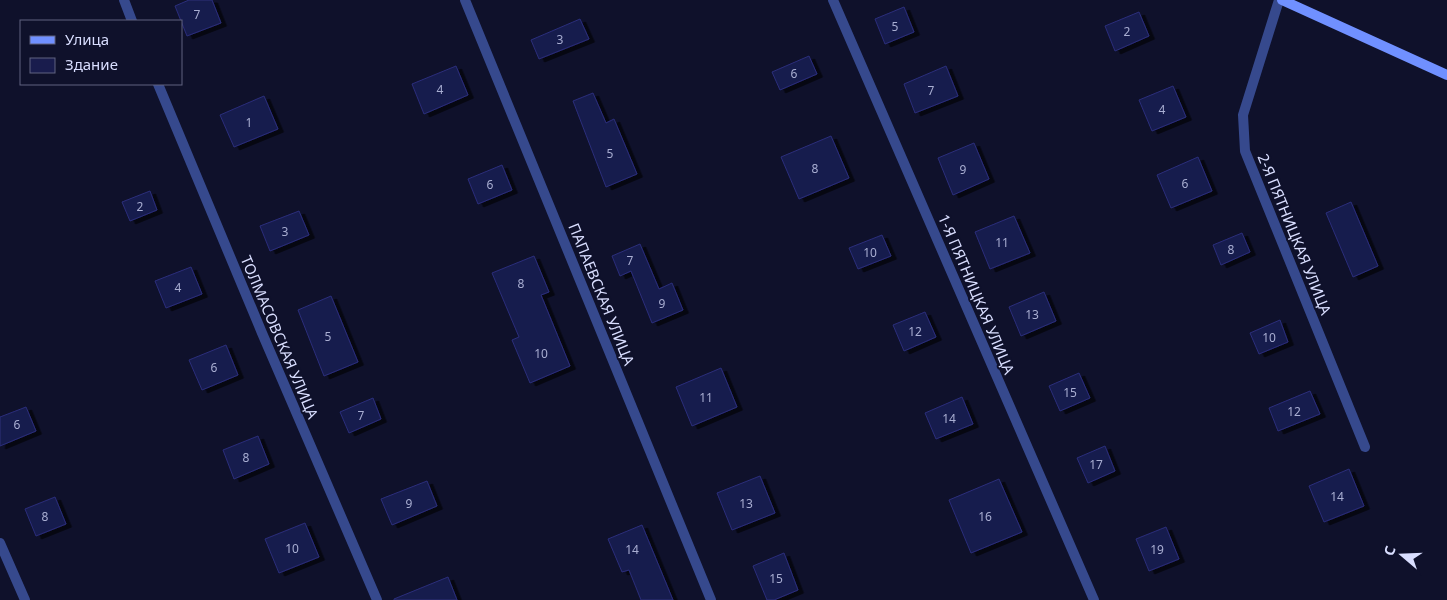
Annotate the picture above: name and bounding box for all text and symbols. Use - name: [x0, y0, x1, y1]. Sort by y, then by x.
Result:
- house number: 7: [194, 6, 201, 23]
- house number: 5: [892, 18, 899, 35]
- legend: [20, 20, 182, 85]
- house number: 2: [1124, 23, 1131, 40]
- text: Улица: [65, 29, 109, 49]
- house number: 3: [557, 31, 564, 48]
- text: Здание: [65, 54, 118, 74]
- house number: 6: [791, 65, 798, 82]
- house number: 4: [437, 81, 444, 98]
- house number: 7: [928, 82, 935, 99]
- house number: 4: [1159, 101, 1166, 118]
- house number: 1: [246, 114, 252, 131]
- house number: 5: [607, 145, 614, 162]
- street label: 2-Я ПЯТНИЦКАЯ УЛИЦА: [1253, 150, 1337, 318]
- house number: 8: [812, 160, 819, 177]
- house number: 9: [960, 161, 967, 178]
- house number: 6: [1182, 175, 1189, 192]
- house number: 6: [487, 176, 494, 193]
- house number: 2: [137, 198, 144, 215]
- street label: 1-Я ПЯТНИЦКАЯ УЛИЦА: [934, 211, 1020, 378]
- street label: ПАПАЕВСКАЯ УЛИЦА: [564, 220, 640, 368]
- house number: 3: [282, 223, 289, 240]
- house number: 11: [995, 234, 1009, 251]
- house number: 8: [1228, 241, 1235, 258]
- house number: 10: [863, 244, 877, 261]
- street label: ТОЛМАСОВСКАЯ УЛИЦА: [237, 252, 324, 422]
- house number: 7: [627, 252, 634, 269]
- house number: 8: [518, 275, 525, 292]
- house number: 4: [175, 279, 182, 296]
- house number: 9: [659, 295, 666, 312]
- house number: 13: [1025, 306, 1039, 323]
- house number: 12: [908, 323, 922, 340]
- house number: 5: [325, 328, 332, 345]
- house number: 10: [1262, 329, 1276, 346]
- house number: 10: [534, 345, 548, 362]
- house number: 6: [211, 359, 218, 376]
- house number: 15: [1063, 384, 1077, 401]
- house number: 11: [699, 389, 713, 406]
- house number: 12: [1287, 403, 1301, 420]
- house number: 7: [358, 407, 365, 424]
- house number: 14: [942, 410, 956, 427]
- house number: 6: [14, 416, 21, 433]
- house number: 8: [243, 449, 250, 466]
- house number: 17: [1089, 456, 1103, 473]
- house number: 14: [1330, 488, 1344, 505]
- house number: 9: [406, 495, 413, 512]
- house number: 13: [739, 495, 753, 512]
- house number: 8: [42, 508, 49, 525]
- house number: 16: [978, 508, 992, 525]
- north arrow: [1377, 530, 1427, 580]
- house number: 10: [285, 540, 299, 557]
- house number: 14: [625, 541, 639, 558]
- house number: 19: [1150, 541, 1164, 558]
- text: С: [1379, 543, 1400, 558]
- house number: 15: [769, 570, 783, 587]

